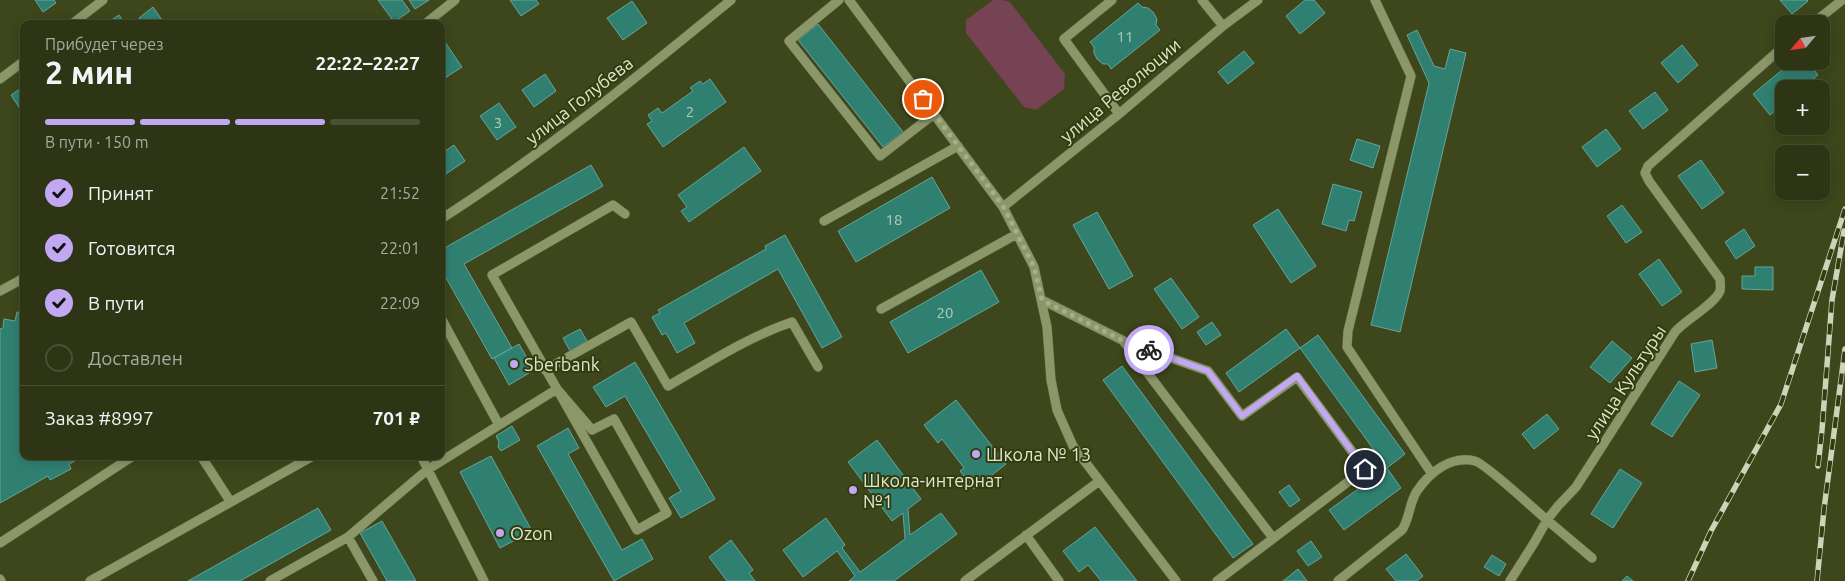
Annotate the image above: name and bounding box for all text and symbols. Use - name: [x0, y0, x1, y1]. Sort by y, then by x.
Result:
- north arrow: [1775, 15, 1830, 70]
- map controls: [1775, 15, 1830, 200]
- house number: 11: [1117, 28, 1133, 45]
- street label: улица Революции: [1056, 34, 1184, 146]
- text: Прибудет через: [45, 35, 164, 53]
- text: 22:22–22:27: [315, 52, 420, 74]
- street label: улица Голубева: [522, 52, 636, 148]
- text: 2 мин: [45, 54, 133, 90]
- pin: [902, 78, 944, 120]
- button: +: [1775, 80, 1830, 135]
- icon: bag: [909, 85, 937, 113]
- house number: 2: [686, 103, 694, 120]
- house number: 3: [494, 114, 502, 131]
- text: В пути · 150 m: [45, 133, 148, 151]
- button: −: [1775, 145, 1830, 200]
- icon: check: [45, 179, 73, 207]
- text: Принят: [88, 182, 153, 204]
- text: 21:52: [380, 184, 420, 202]
- house number: 18: [886, 211, 902, 228]
- icon: check: [45, 234, 73, 262]
- text: Готовится: [88, 237, 175, 259]
- text: 22:01: [380, 239, 420, 257]
- icon: check: [45, 289, 73, 317]
- text: В пути: [88, 292, 145, 314]
- text: 22:09: [380, 294, 420, 312]
- house number: 20: [937, 304, 953, 321]
- street label: улица Культуры: [1581, 321, 1669, 443]
- courier: [1124, 325, 1174, 375]
- icon: bike: [1135, 336, 1163, 364]
- text: Доставлен: [88, 347, 183, 369]
- place label: Sberbank: [524, 354, 600, 374]
- marker: Sberbank: [508, 358, 520, 370]
- text: Заказ #8997: [45, 407, 154, 429]
- text: 701 ₽: [373, 407, 420, 429]
- place label: Школа № 13: [986, 444, 1091, 464]
- marker: Школа № 13: [970, 448, 982, 460]
- pin: [1344, 448, 1386, 490]
- icon: home: [1351, 455, 1379, 483]
- place label: Школа-интернат №1: [863, 470, 1002, 511]
- marker: Школа-интернат №1: [847, 484, 859, 496]
- place label: Ozon: [510, 523, 553, 543]
- marker: Ozon: [494, 527, 506, 539]

